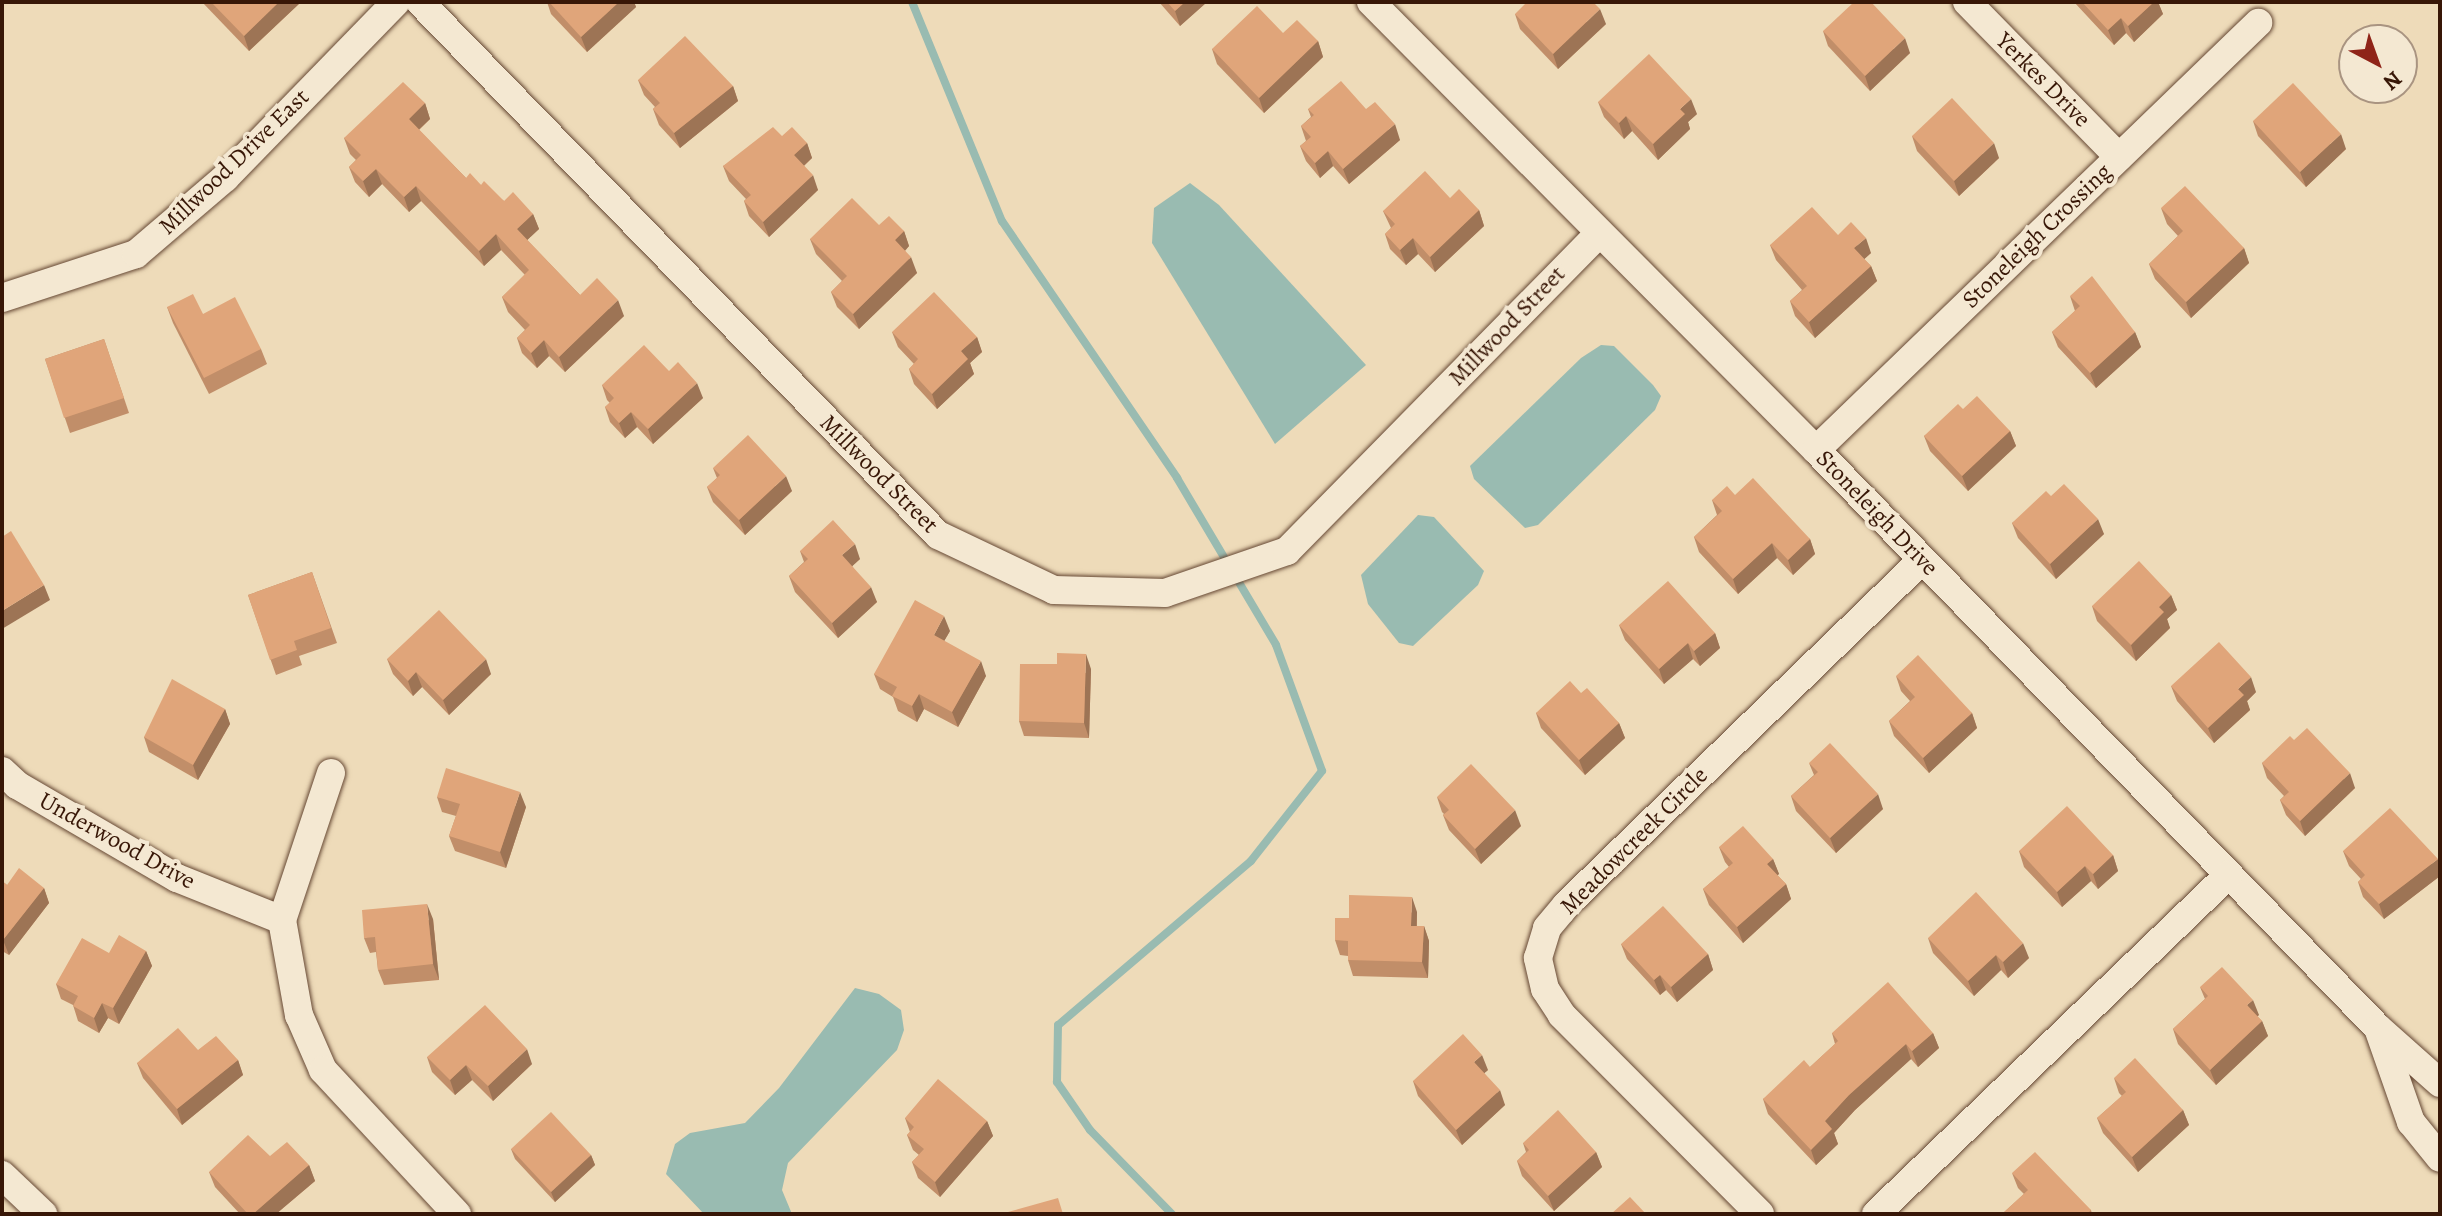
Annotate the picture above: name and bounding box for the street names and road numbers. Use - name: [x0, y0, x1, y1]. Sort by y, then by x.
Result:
- street label: Yerkes Drive: [1990, 27, 2096, 133]
- street label: Millwood Drive East: [153, 83, 315, 241]
- street label: Stoneleigh Crossing: [1956, 158, 2118, 314]
- street label: Millwood Street: [1443, 260, 1571, 392]
- street label: Millwood Street: [814, 409, 944, 539]
- street label: Stoneleigh Drive: [1810, 444, 1944, 582]
- street label: Meadowcreek Circle: [1554, 761, 1714, 921]
- street label: Underwood Drive: [34, 786, 200, 896]

